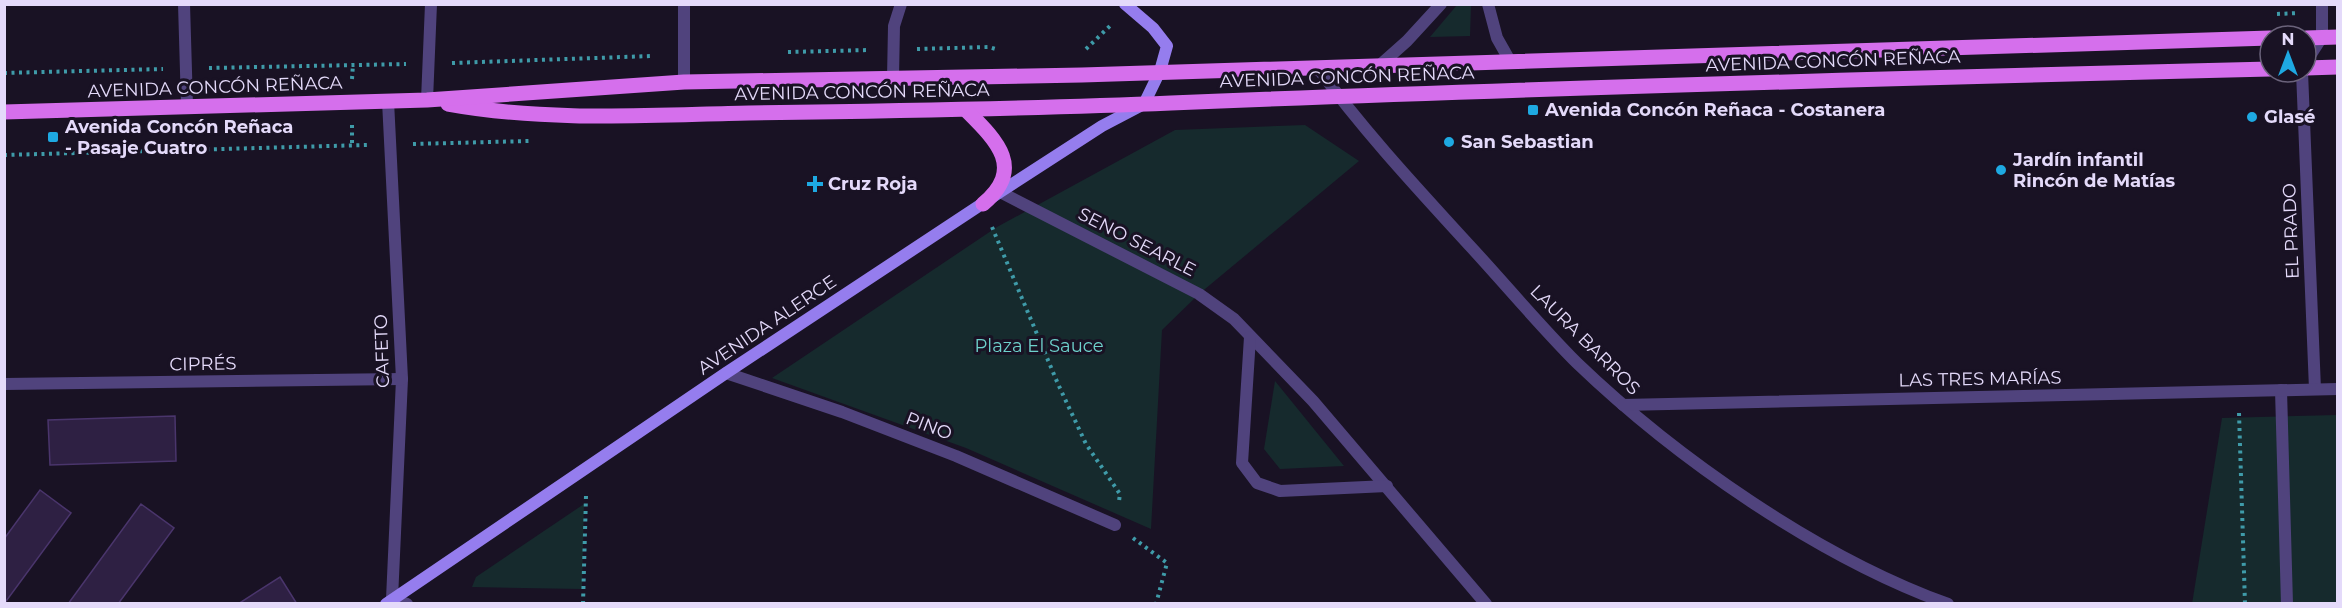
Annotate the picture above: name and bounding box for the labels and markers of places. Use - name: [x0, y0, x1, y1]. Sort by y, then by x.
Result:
- place label: Avenida Concón Reñaca - Costanera: [1544, 99, 1885, 121]
- marker: Avenida Concón Reñaca - Costanera: [1526, 103, 1540, 117]
- place label: Glasé: [2264, 106, 2315, 128]
- marker: Glasé: [2245, 110, 2259, 124]
- place label: Avenida Concón Reñaca - Pasaje Cuatro: [64, 116, 293, 159]
- marker: Avenida Concón Reñaca - Pasaje Cuatro: [46, 130, 60, 144]
- place label: San Sebastian: [1461, 131, 1594, 153]
- marker: San Sebastian: [1442, 135, 1456, 149]
- place label: Jardín infantil Rincón de Matías: [2012, 149, 2176, 192]
- marker: Jardín infantil Rincón de Matías: [1994, 163, 2008, 177]
- place label: Cruz Roja: [828, 173, 918, 195]
- marker: Cruz Roja: [806, 175, 824, 193]

